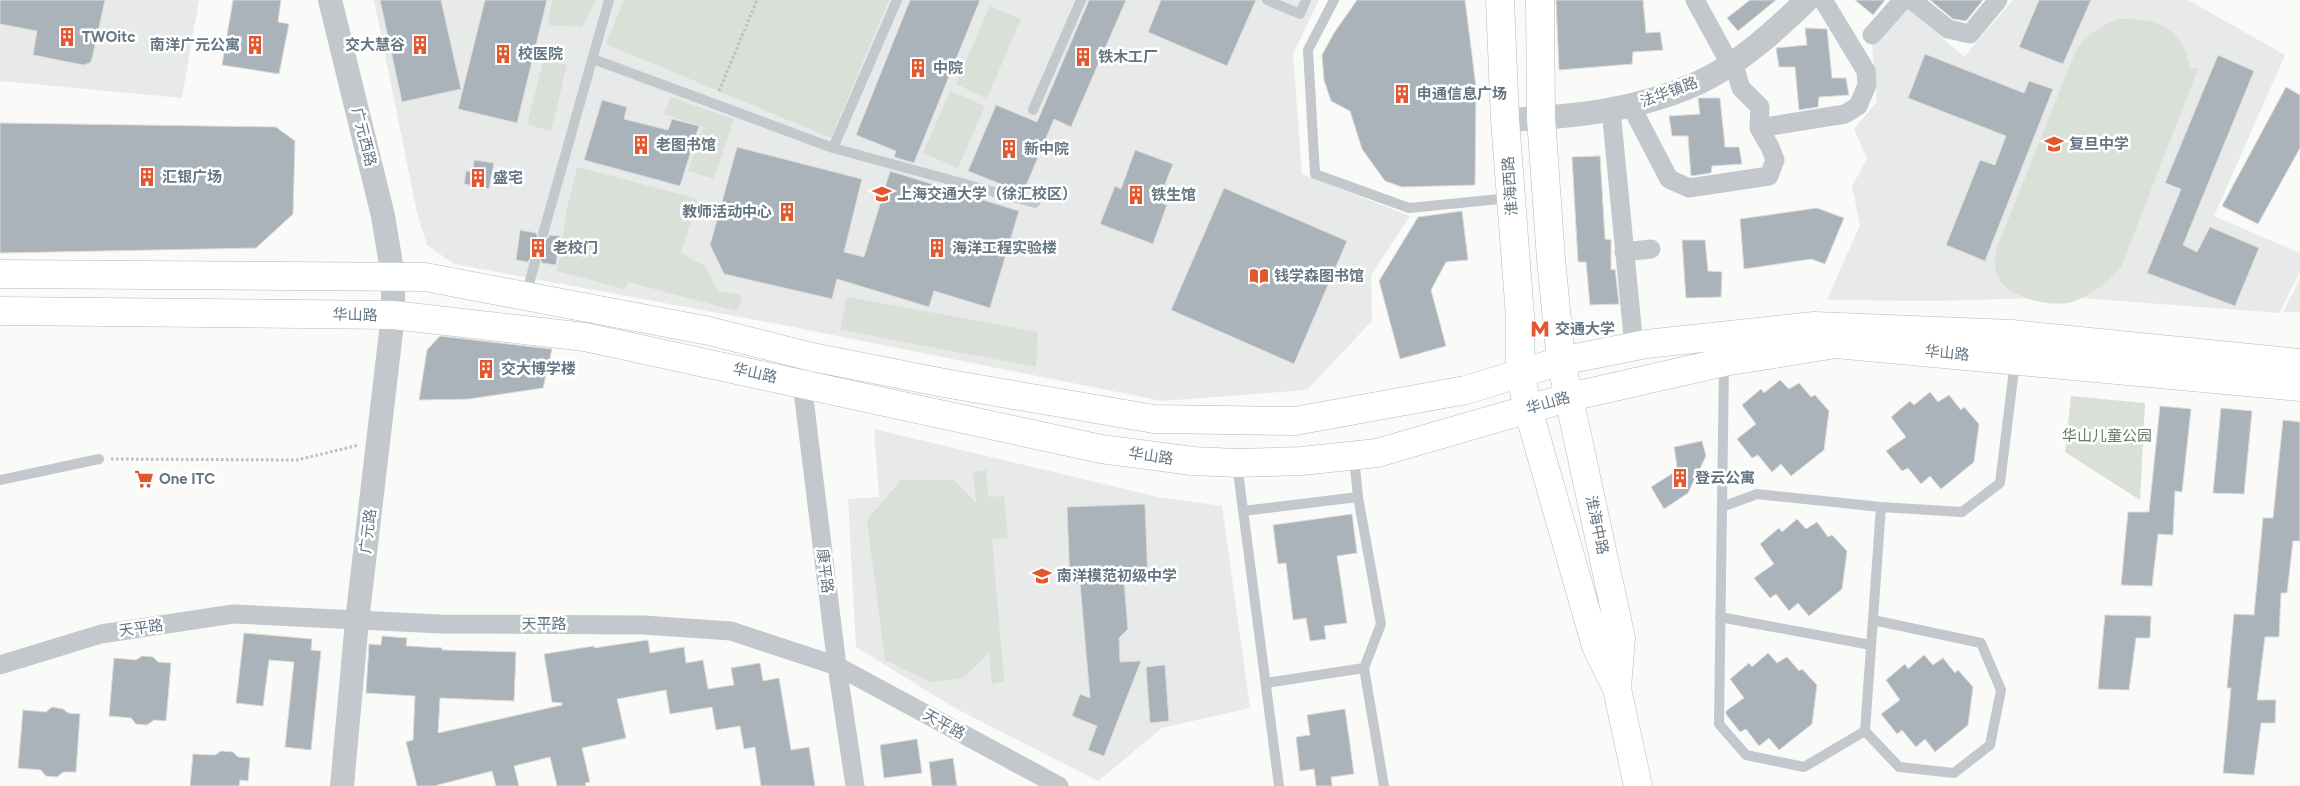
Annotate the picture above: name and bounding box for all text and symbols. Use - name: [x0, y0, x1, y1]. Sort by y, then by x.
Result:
- building icon: TWOitc: [56, 26, 78, 48]
- place label: TWOitc: [82, 28, 135, 46]
- building icon: 南洋广元公寓: [244, 34, 266, 56]
- building icon: 交大慧谷: [409, 34, 431, 56]
- place label: 南洋广元公寓: [150, 36, 240, 54]
- place label: 交大慧谷: [345, 36, 405, 54]
- building icon: 校医院: [492, 43, 514, 65]
- place label: 校医院: [518, 45, 563, 63]
- building icon: 铁木工厂: [1072, 46, 1094, 68]
- place label: 铁木工厂: [1098, 48, 1158, 66]
- building icon: 中院: [907, 57, 929, 79]
- place label: 中院: [933, 59, 963, 77]
- street label: 法华镇路: [1638, 73, 1700, 111]
- building icon: 申通信息广场: [1391, 83, 1413, 105]
- place label: 申通信息广场: [1417, 85, 1507, 103]
- street label: 广元西路: [348, 106, 380, 168]
- school or university icon: 复旦中学: [2043, 133, 2065, 155]
- building icon: 老图书馆: [630, 134, 652, 156]
- place label: 复旦中学: [2069, 135, 2129, 153]
- place label: 老图书馆: [656, 136, 716, 154]
- building icon: 新中院: [998, 138, 1020, 160]
- place label: 新中院: [1024, 140, 1069, 158]
- street label: 淮海西路: [1499, 155, 1521, 217]
- building icon: 汇银广场: [136, 166, 158, 188]
- building icon: 盛宅: [467, 167, 489, 189]
- place label: 汇银广场: [162, 168, 222, 186]
- place label: 盛宅: [493, 169, 523, 187]
- school or university icon: 上海交通大学（徐汇校区）: [871, 183, 893, 205]
- building icon: 铁生馆: [1125, 184, 1147, 206]
- place label: 上海交通大学（徐汇校区）: [897, 185, 1077, 203]
- place label: 铁生馆: [1151, 186, 1196, 204]
- building icon: 教师活动中心: [776, 201, 798, 223]
- place label: 教师活动中心: [682, 203, 772, 221]
- building icon: 老校门: [527, 237, 549, 259]
- building icon: 海洋工程实验楼: [926, 237, 948, 259]
- place label: 老校门: [553, 239, 598, 257]
- place label: 海洋工程实验楼: [952, 239, 1057, 257]
- library icon: 钱学森图书馆: [1248, 265, 1270, 287]
- place label: 钱学森图书馆: [1274, 267, 1364, 285]
- street label: 华山路: [332, 306, 378, 324]
- metro station icon: 交通大学: [1529, 318, 1551, 340]
- place label: 交通大学: [1555, 320, 1615, 338]
- street label: 华山路: [1924, 342, 1970, 364]
- building icon: 交大博学楼: [475, 358, 497, 380]
- place label: 交大博学楼: [501, 360, 576, 378]
- street label: 华山路: [731, 360, 779, 386]
- street label: 华山路: [1524, 388, 1572, 418]
- park label: 华山儿童公园: [2062, 427, 2152, 445]
- street label: 华山路: [1127, 444, 1175, 468]
- building icon: 登云公寓: [1669, 467, 1691, 489]
- supermarket icon: One ITC: [133, 468, 155, 490]
- place label: 登云公寓: [1695, 469, 1755, 487]
- place label: One ITC: [159, 470, 215, 488]
- street label: 淮海中路: [1582, 494, 1612, 556]
- street label: 广元路: [356, 508, 380, 554]
- street label: 康平路: [813, 548, 837, 594]
- school or university icon: 南洋模范初级中学: [1031, 565, 1053, 587]
- place label: 南洋模范初级中学: [1057, 567, 1177, 585]
- street label: 天平路: [521, 615, 567, 633]
- street label: 天平路: [117, 616, 165, 640]
- street label: 天平路: [920, 705, 968, 743]

